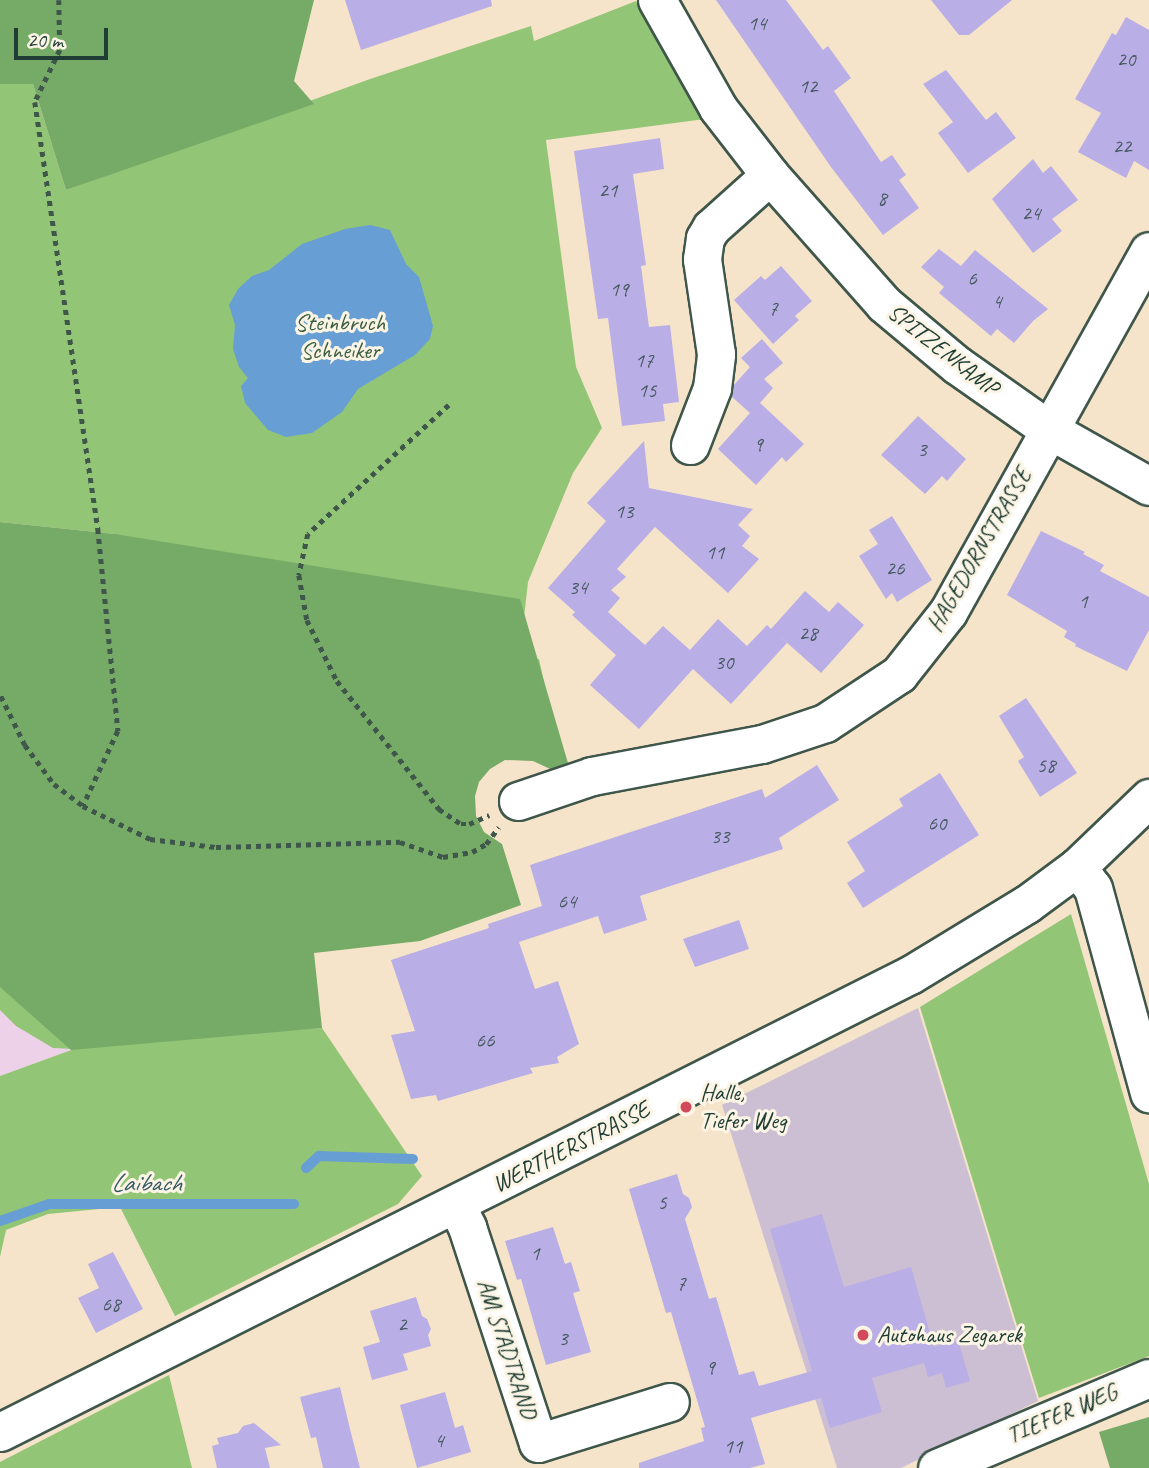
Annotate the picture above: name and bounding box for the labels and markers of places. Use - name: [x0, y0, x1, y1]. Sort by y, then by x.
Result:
- place label: Halle, Tiefer Weg: [700, 1079, 786, 1135]
- marker: Halle, Tiefer Weg: [678, 1099, 694, 1115]
- place label: Autohaus Zegarek: [877, 1321, 1020, 1349]
- marker: Autohaus Zegarek: [855, 1327, 871, 1343]

